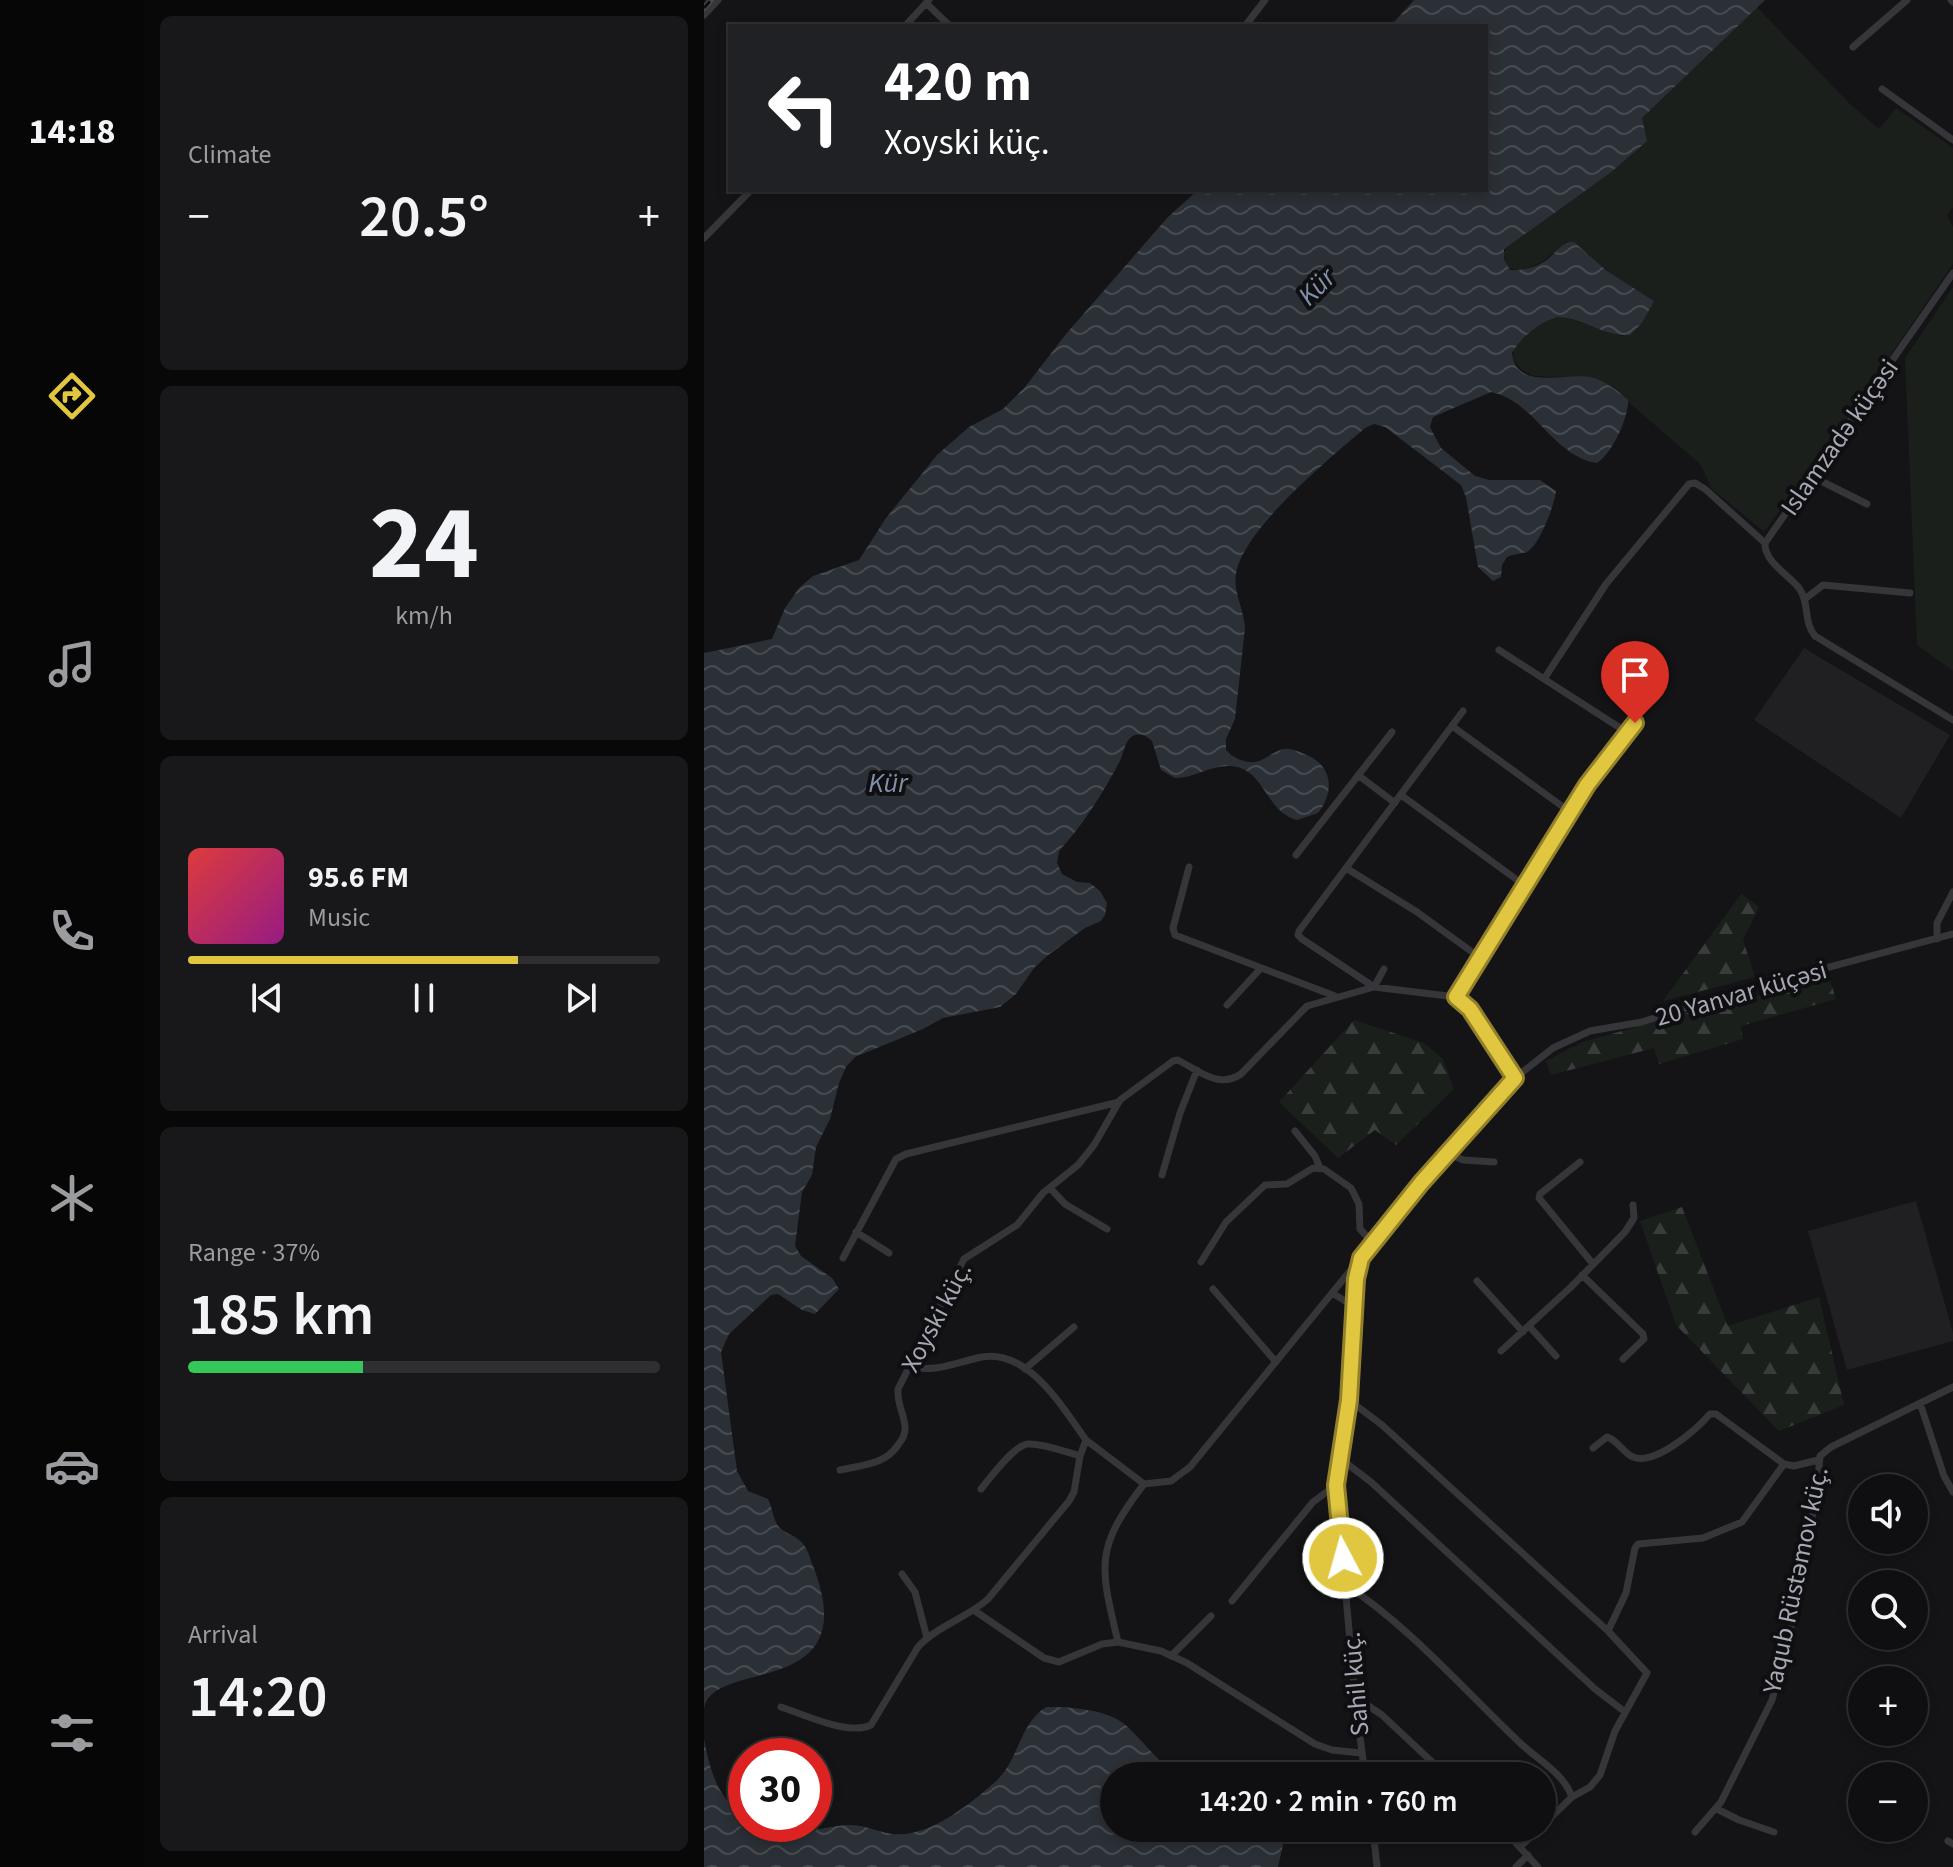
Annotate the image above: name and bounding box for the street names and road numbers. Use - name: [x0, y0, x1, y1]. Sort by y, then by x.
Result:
- street label: Islamzadə küçəsi: [1772, 351, 1907, 523]
- street label: 20 Yanvar küçəsi: [1651, 951, 1831, 1036]
- street label: Xoyski küç.: [892, 1256, 981, 1379]
- street label: Yaqub Rüstəmov küç.: [1753, 1463, 1838, 1698]
- street label: Sahil küç.: [1333, 1630, 1378, 1738]

